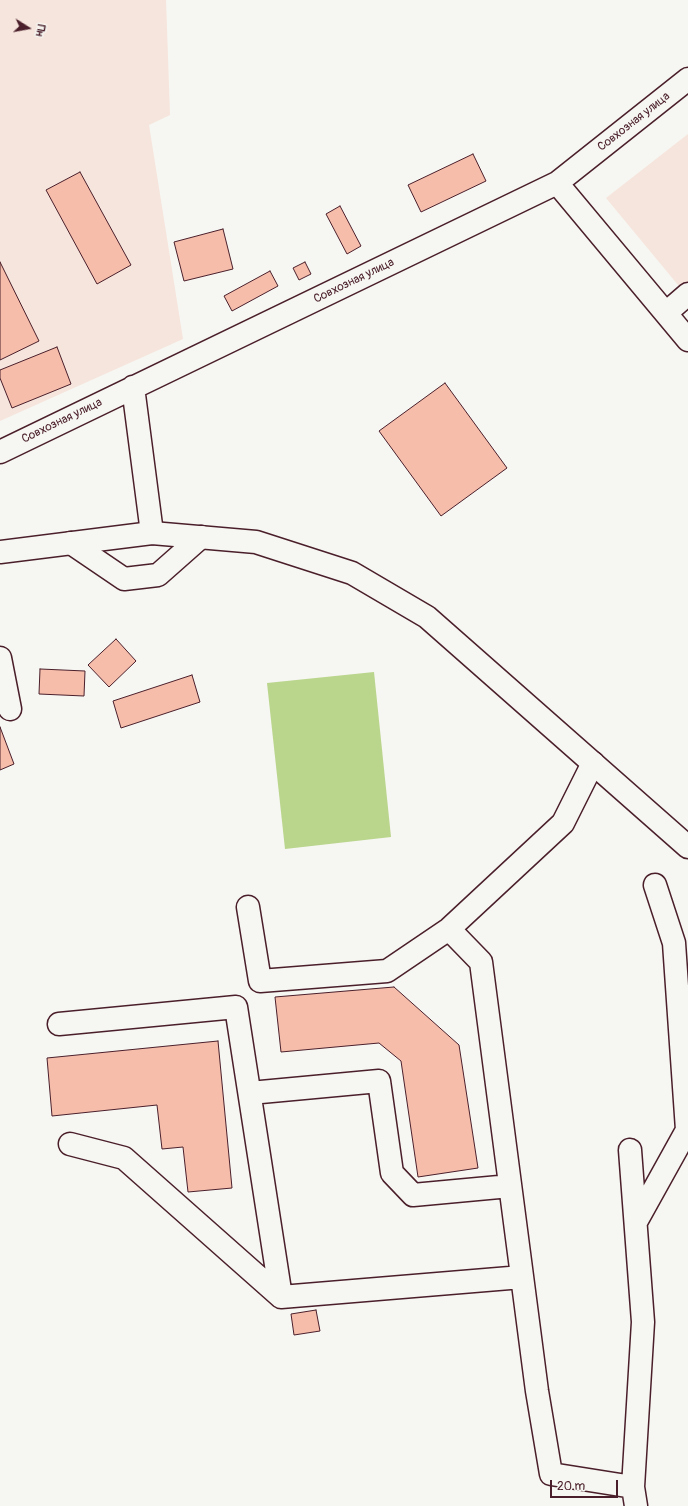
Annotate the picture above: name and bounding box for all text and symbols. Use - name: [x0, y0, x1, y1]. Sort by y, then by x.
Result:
- north arrow: [8, 8, 48, 48]
- text: Пн: [33, 23, 48, 38]
- street label: Совхозная улица: [595, 89, 673, 155]
- street label: Совхозная улица: [311, 255, 397, 307]
- street label: Совхозная улица: [19, 395, 105, 447]
- scale bar: [552, 1472, 620, 1498]
- text: 20 m: [557, 1479, 585, 1494]

